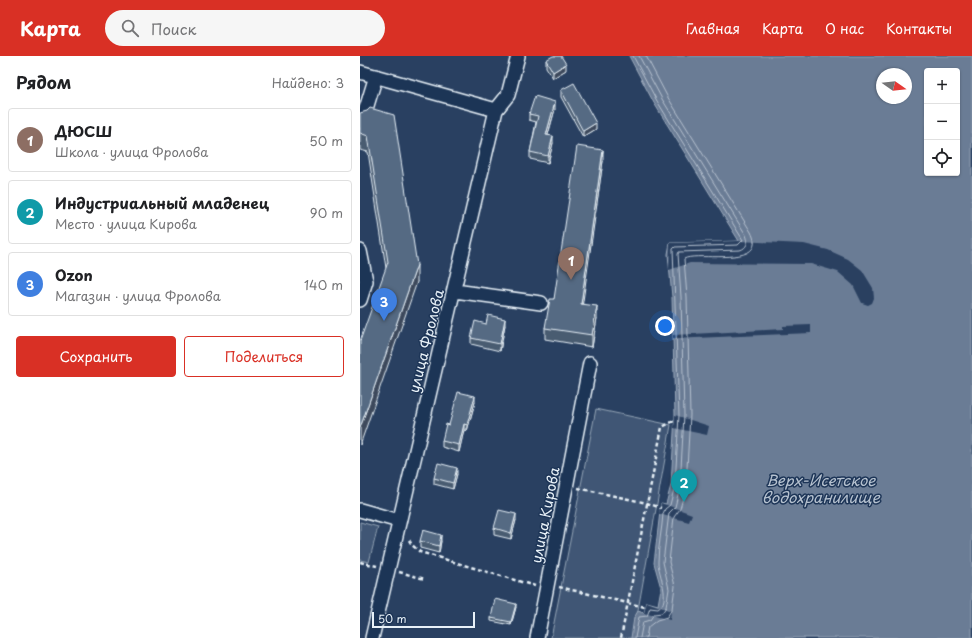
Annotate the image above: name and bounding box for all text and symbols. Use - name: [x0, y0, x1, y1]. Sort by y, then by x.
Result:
- search box: [105, 10, 385, 46]
- text: Карта: [20, 14, 81, 42]
- icon: search: [119, 17, 141, 39]
- text: Поиск: [151, 17, 196, 40]
- text: Главная: [686, 18, 740, 39]
- text: Карта: [762, 18, 803, 39]
- text: О нас: [825, 18, 864, 39]
- text: Контакты: [886, 18, 952, 39]
- north arrow: [876, 68, 912, 104]
- map controls: [924, 68, 960, 176]
- button: +: [924, 68, 960, 104]
- text: Рядом: [16, 69, 71, 95]
- text: Найдено: 3: [272, 73, 344, 92]
- button: −: [924, 104, 960, 140]
- text: ДЮСШ: [55, 119, 112, 142]
- text: 1: [27, 131, 33, 150]
- text: 50 m: [309, 131, 343, 150]
- button: locate: [924, 140, 960, 176]
- text: Школа · улица Фролова: [55, 142, 208, 161]
- text: Индустриальный младенец: [55, 191, 269, 214]
- text: 2: [25, 203, 35, 222]
- text: 90 m: [310, 203, 343, 222]
- text: Место · улица Кирова: [55, 214, 197, 233]
- pin: 1: [558, 247, 584, 280]
- text: Ozon: [55, 263, 93, 286]
- text: 3: [26, 275, 34, 294]
- text: 140 m: [304, 275, 343, 294]
- text: Магазин · улица Фролова: [55, 286, 221, 305]
- street label: улица Фролова: [403, 287, 449, 395]
- pin: 3: [371, 288, 397, 321]
- your location: [655, 316, 675, 336]
- button: Сохранить: [16, 336, 176, 377]
- button: Поделиться: [184, 336, 344, 377]
- street label: улица Кирова: [525, 465, 565, 565]
- water label: Верх-Исетское водохранилище: [762, 468, 881, 508]
- pin: 2: [671, 469, 697, 502]
- scale bar: [372, 610, 475, 629]
- text: 50 m: [378, 610, 407, 627]

